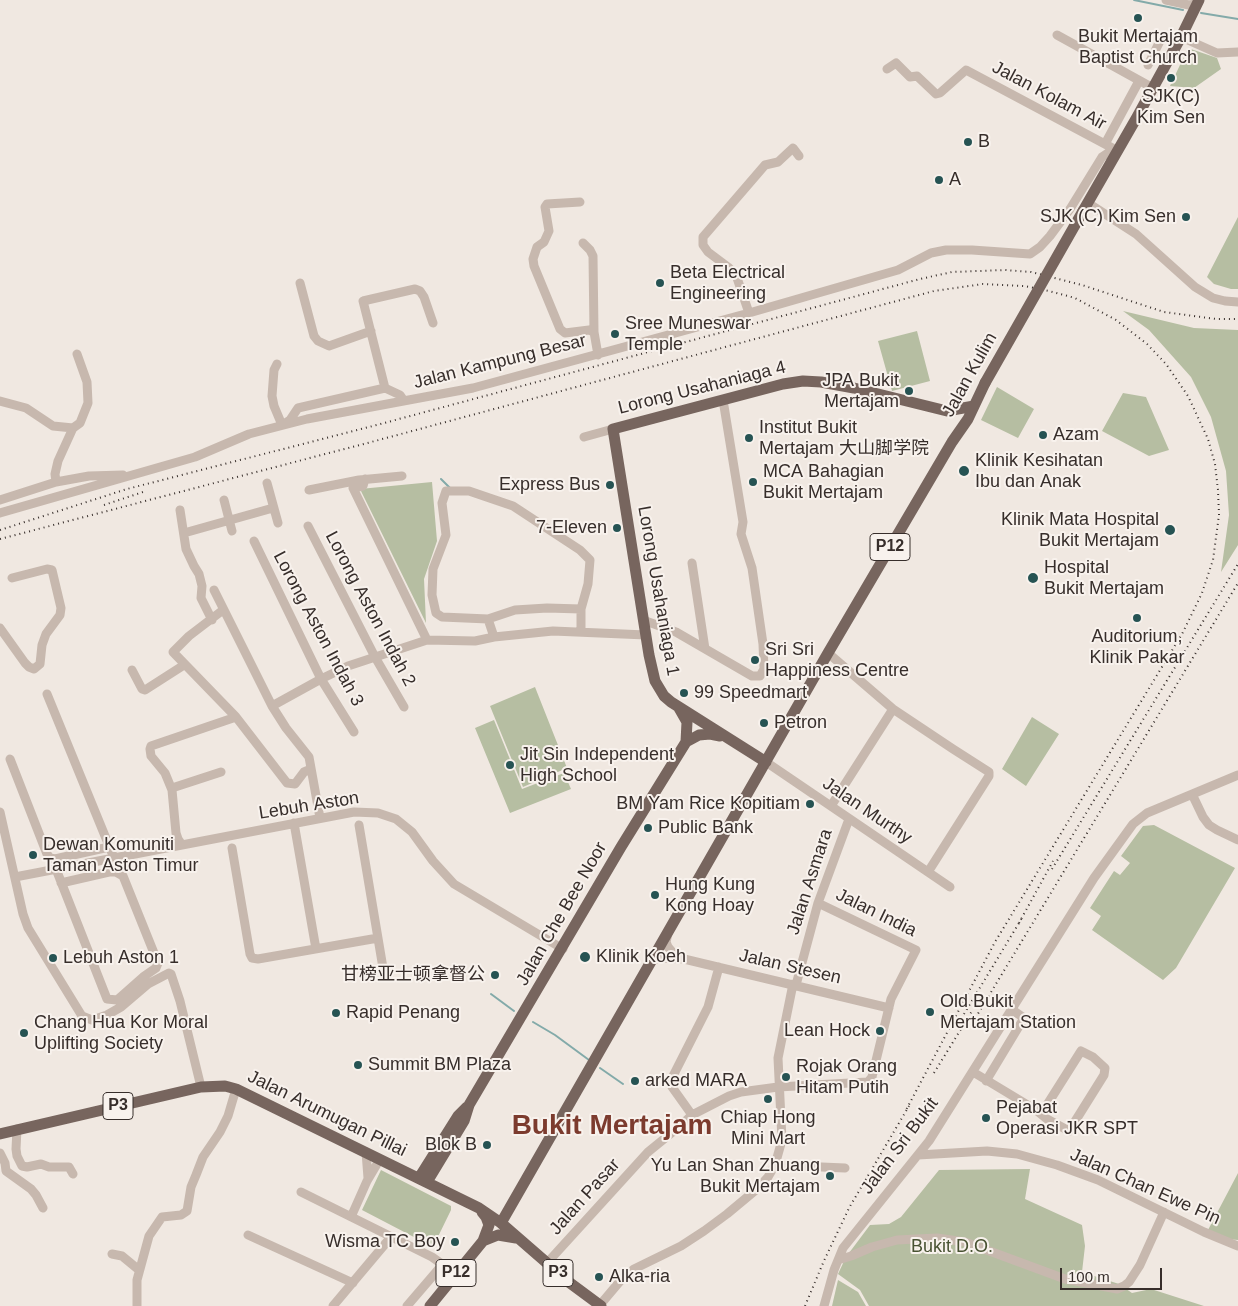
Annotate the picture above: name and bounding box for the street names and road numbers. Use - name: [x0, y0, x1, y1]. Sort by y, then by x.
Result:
- street label: Jalan Kolam Air: [988, 57, 1110, 135]
- street label: Jalan Kulim: [938, 329, 1002, 421]
- street label: Jalan Kampung Besar: [411, 330, 589, 394]
- street label: Lorong Usahaniaga 4: [616, 357, 788, 419]
- street label: Lorong Usahaniaga 1: [632, 504, 684, 678]
- street label: Lorong Aston Indah 2: [320, 528, 420, 690]
- road number: P12: [870, 534, 910, 560]
- street label: Lorong Aston Indah 3: [268, 548, 368, 710]
- street label: Jalan Murthy: [818, 773, 916, 849]
- street label: Lebuh Aston: [257, 787, 361, 825]
- street label: Jalan Asmara: [783, 826, 837, 938]
- street label: Jalan Che Bee Noor: [512, 838, 612, 990]
- street label: Jalan India: [832, 884, 920, 942]
- street label: Jalan Stesen: [737, 945, 843, 989]
- street label: Jalan Arumugan Pillai: [244, 1066, 410, 1162]
- road number: P3: [103, 1092, 133, 1120]
- street label: Jalan Sri Bukit: [857, 1094, 943, 1198]
- street label: Jalan Chan Ewe Pin: [1067, 1144, 1223, 1230]
- street label: Jalan Pasar: [545, 1154, 625, 1240]
- road number: P12: [436, 1260, 476, 1286]
- road number: P3: [543, 1260, 573, 1286]

